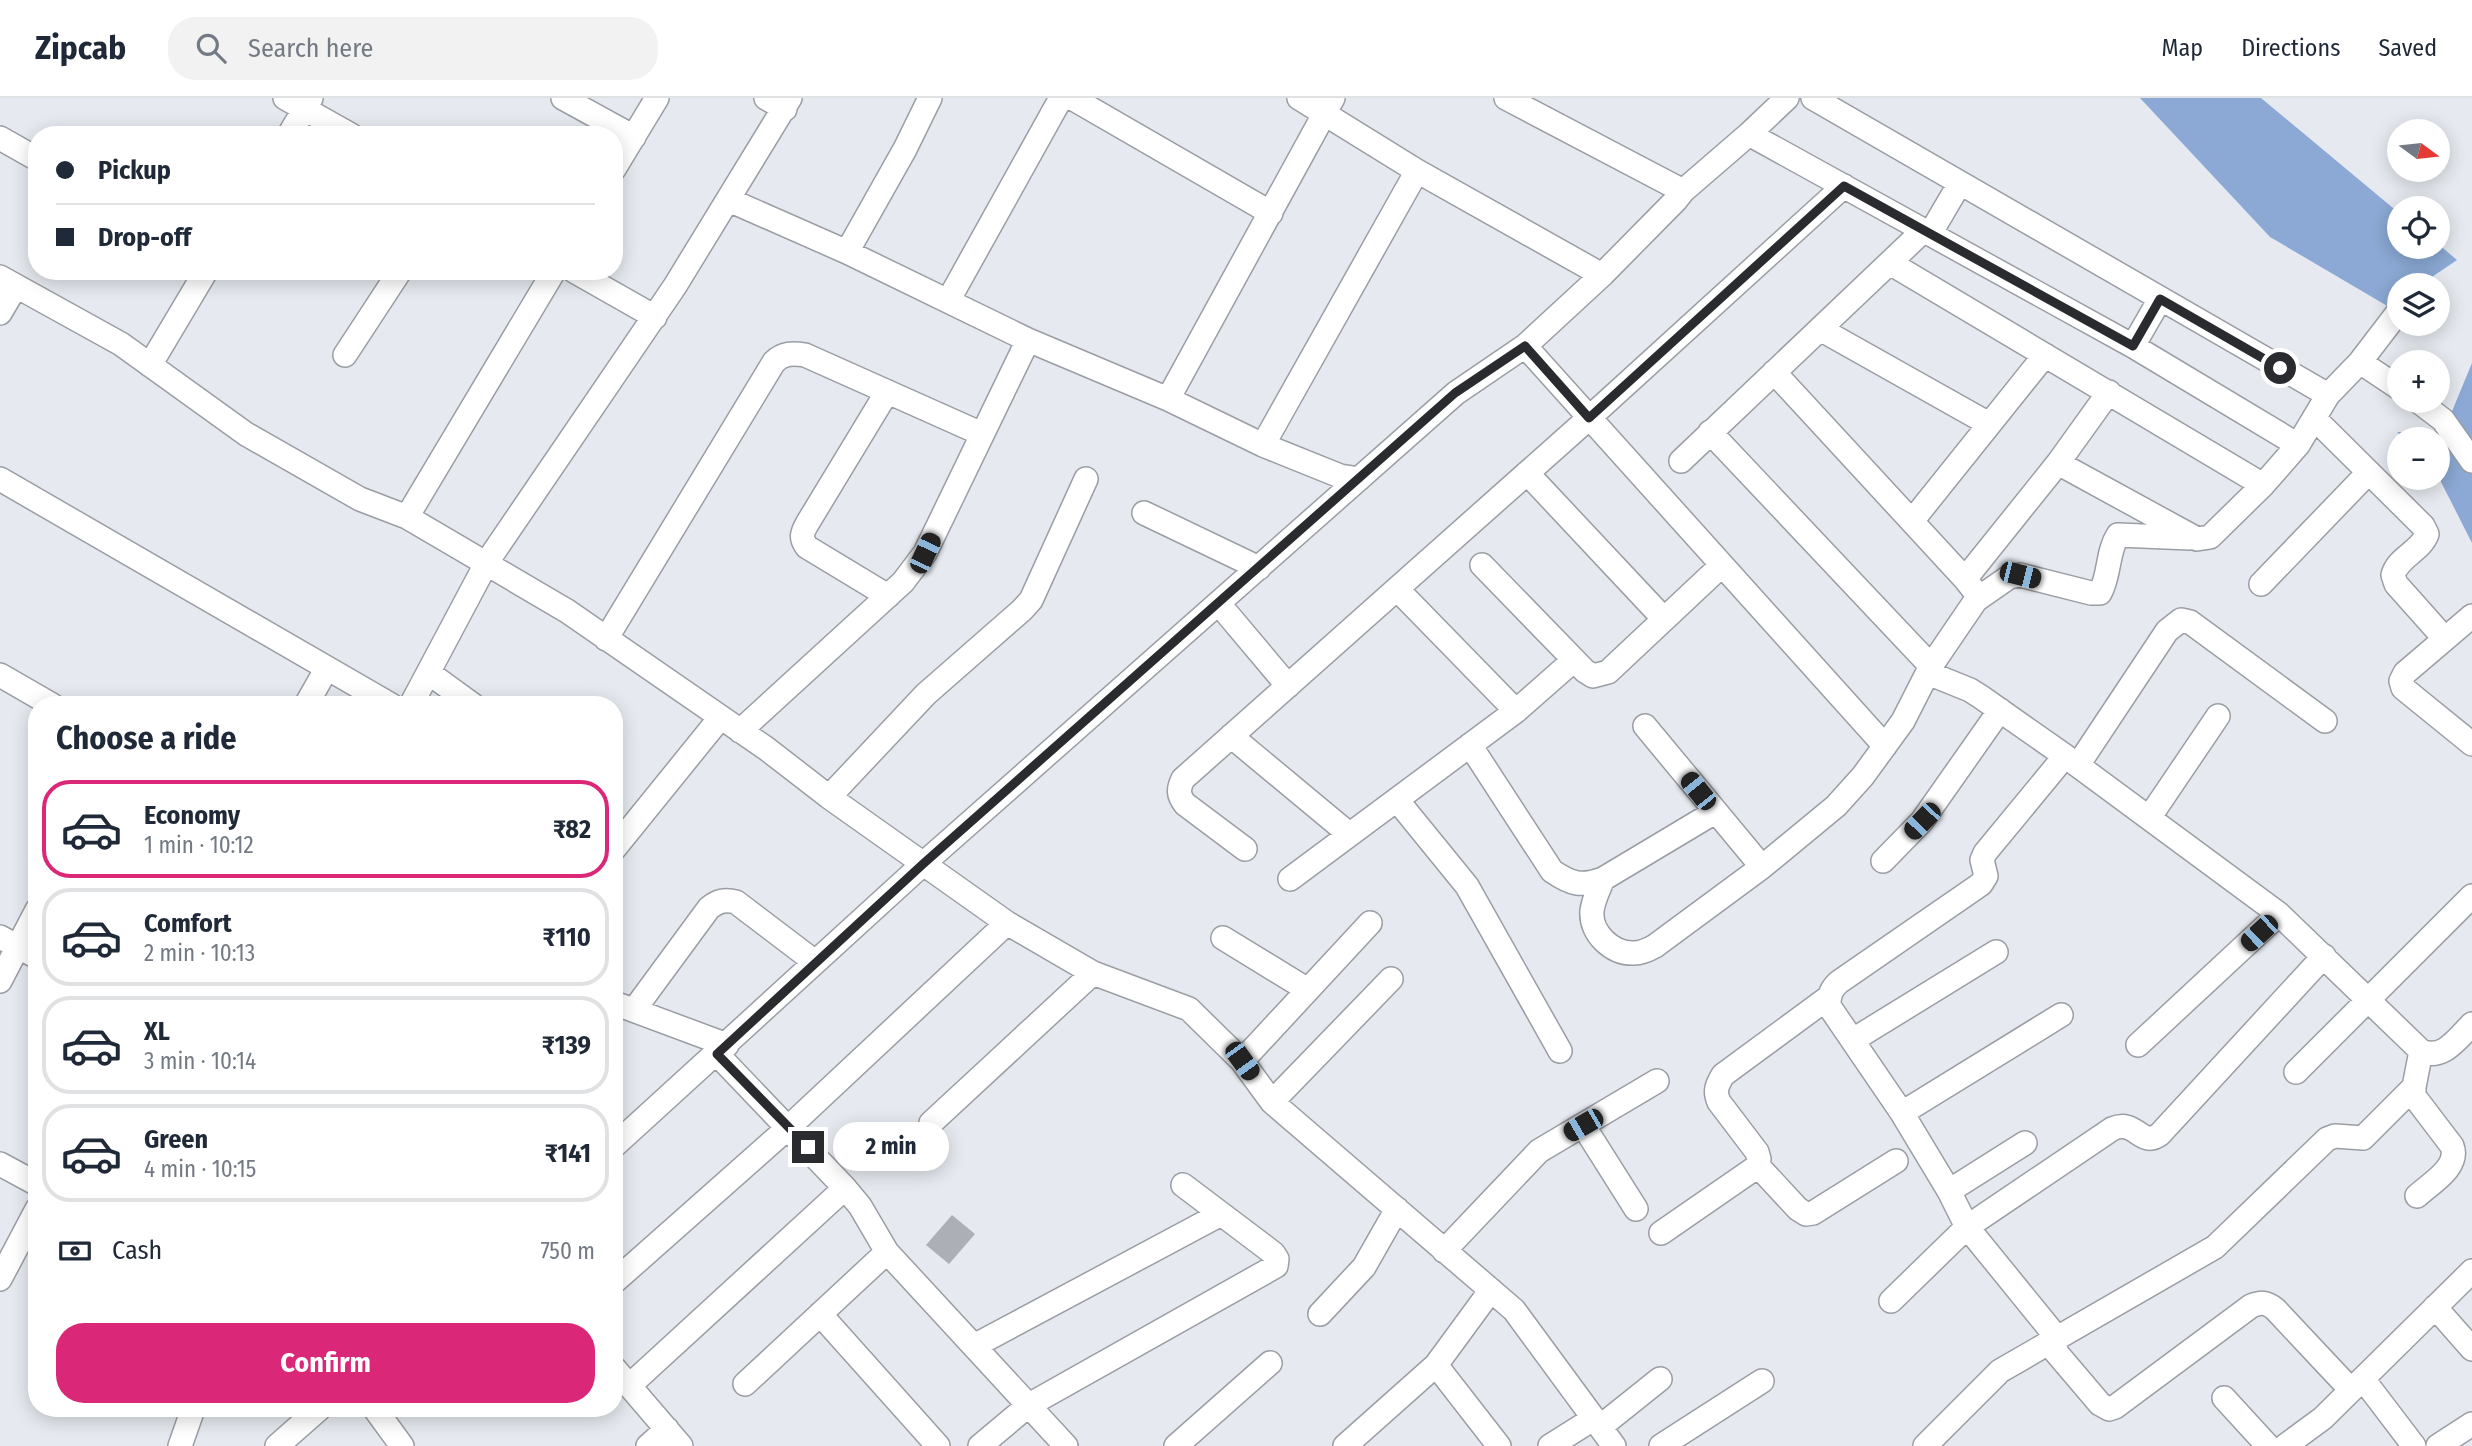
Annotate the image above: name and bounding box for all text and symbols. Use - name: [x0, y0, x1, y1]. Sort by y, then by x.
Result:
- search box: [168, 17, 658, 80]
- text: Zipcab: [35, 28, 126, 68]
- icon: search: [192, 29, 230, 67]
- text: Search here: [248, 33, 373, 64]
- text: Map: [2162, 34, 2203, 62]
- text: Directions: [2241, 34, 2340, 62]
- text: Saved: [2378, 34, 2437, 62]
- north arrow: [2387, 119, 2450, 182]
- map controls: [2387, 119, 2450, 490]
- text: Pickup: [98, 155, 171, 186]
- button: locate: [2387, 196, 2450, 259]
- text: Drop-off: [98, 222, 191, 253]
- button: layers: [2387, 273, 2450, 336]
- button: +: [2387, 350, 2450, 413]
- route start: [2264, 352, 2296, 384]
- button: −: [2387, 427, 2450, 490]
- car: [907, 530, 944, 576]
- car: [1998, 560, 2043, 590]
- text: Choose a ride: [56, 719, 237, 757]
- car: [1677, 768, 1720, 814]
- icon: car: [60, 798, 123, 861]
- car: [1900, 799, 1945, 843]
- text: Economy: [144, 800, 240, 831]
- text: ₹82: [553, 814, 591, 845]
- text: 1 min · 10:12: [144, 831, 254, 859]
- icon: car: [60, 906, 123, 969]
- text: Comfort: [144, 908, 232, 939]
- car: [2237, 911, 2282, 955]
- text: ₹110: [543, 922, 591, 953]
- text: 2 min · 10:13: [144, 939, 255, 967]
- icon: car: [60, 1014, 123, 1077]
- text: XL: [144, 1016, 170, 1047]
- text: ₹139: [542, 1030, 591, 1061]
- car: [1222, 1038, 1263, 1084]
- text: 3 min · 10:14: [144, 1047, 256, 1075]
- car: [1560, 1105, 1607, 1145]
- icon: car: [60, 1122, 123, 1185]
- callout: 2 min: [832, 1122, 948, 1172]
- text: Green: [144, 1124, 208, 1155]
- route end: [792, 1131, 824, 1163]
- text: 2 min: [866, 1132, 917, 1160]
- text: ₹141: [545, 1138, 591, 1169]
- text: 4 min · 10:15: [144, 1155, 256, 1183]
- icon: cash: [56, 1232, 94, 1270]
- text: Cash: [112, 1235, 162, 1266]
- text: 750 m: [540, 1237, 595, 1265]
- button: Confirm: [56, 1323, 595, 1403]

